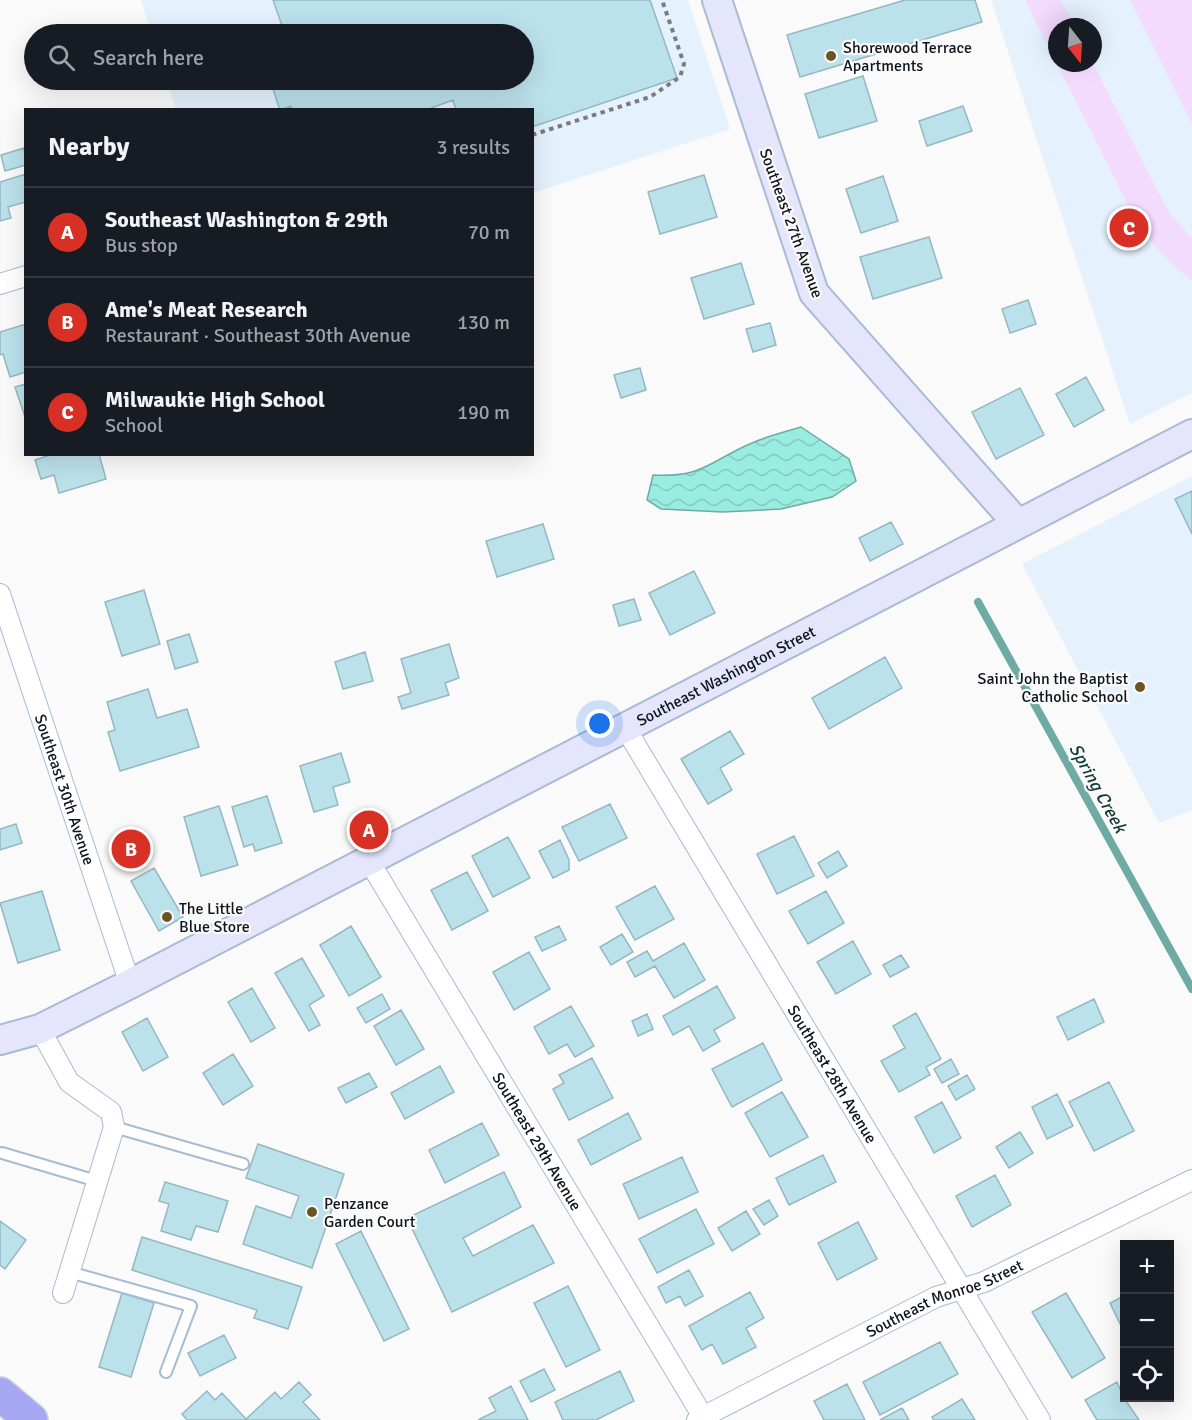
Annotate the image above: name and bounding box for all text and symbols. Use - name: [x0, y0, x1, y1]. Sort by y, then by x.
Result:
- north arrow: [1048, 18, 1102, 72]
- search box: [24, 24, 534, 90]
- place label: Shorewood Terrace Apartments: [843, 38, 972, 76]
- icon: search: [45, 41, 78, 74]
- text: Search here: [93, 44, 204, 71]
- marker: Shorewood Terrace Apartments: [824, 49, 838, 63]
- text: Nearby: [48, 131, 129, 163]
- text: 3 results: [437, 135, 510, 160]
- street label: Southeast 27th Avenue: [755, 146, 827, 301]
- text: Southeast Washington & 29th: [105, 206, 388, 233]
- pin: C: [1110, 206, 1148, 250]
- text: A: [61, 220, 74, 245]
- text: 70 m: [468, 220, 510, 245]
- text: Bus stop: [105, 233, 178, 258]
- text: Ame's Meat Research: [105, 296, 308, 323]
- text: B: [61, 310, 74, 335]
- text: 130 m: [457, 310, 510, 335]
- text: Restaurant · Southeast 30th Avenue: [105, 323, 411, 348]
- text: Milwaukie High School: [105, 386, 325, 413]
- text: C: [61, 400, 74, 425]
- text: 190 m: [457, 400, 510, 425]
- text: School: [105, 413, 163, 438]
- street label: Southeast Washington Street: [633, 622, 819, 731]
- place label: Saint John the Baptist Catholic School: [978, 669, 1128, 707]
- marker: Saint John the Baptist Catholic School: [1133, 680, 1147, 694]
- your location: [585, 709, 614, 738]
- street label: Southeast 30th Avenue: [30, 712, 99, 868]
- water label: Spring Creek: [1064, 739, 1133, 838]
- pin: A: [350, 808, 388, 852]
- pin: B: [112, 826, 150, 872]
- place label: The Little Blue Store: [179, 899, 250, 937]
- marker: The Little Blue Store: [160, 910, 174, 924]
- street label: Southeast 28th Avenue: [783, 1002, 881, 1147]
- street label: Southeast 29th Avenue: [487, 1069, 586, 1215]
- place label: Penzance Garden Court: [324, 1194, 416, 1232]
- marker: Penzance Garden Court: [305, 1205, 319, 1219]
- map controls: [1120, 1240, 1174, 1402]
- button: +: [1120, 1240, 1174, 1294]
- street label: Southeast Monroe Street: [863, 1255, 1027, 1342]
- button: −: [1120, 1294, 1174, 1348]
- button: locate: [1120, 1348, 1174, 1402]

